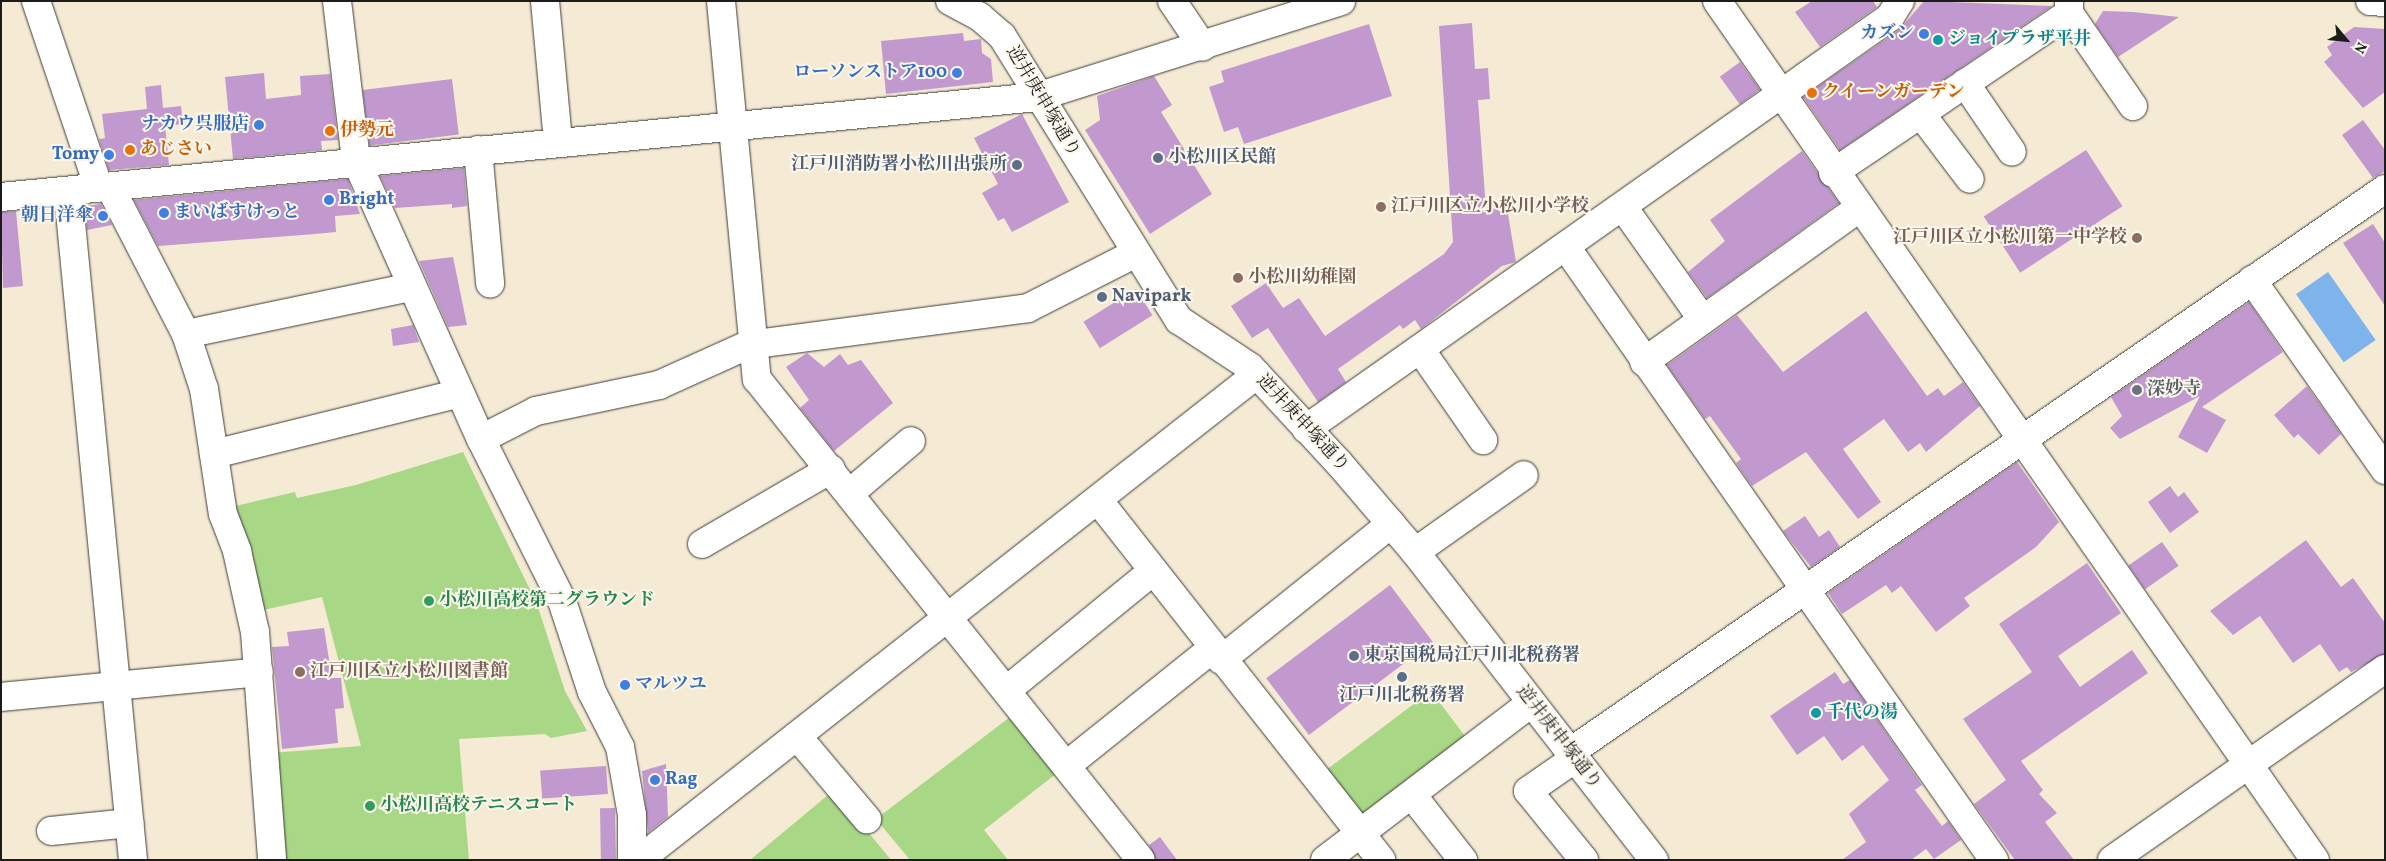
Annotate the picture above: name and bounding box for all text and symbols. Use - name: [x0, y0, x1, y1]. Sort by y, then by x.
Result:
- north arrow: [2321, 15, 2371, 65]
- place label: カズン: [1860, 23, 1914, 45]
- marker: カズン: [1918, 28, 1930, 40]
- place label: ジョイプラザ平井: [1948, 29, 2092, 51]
- marker: ジョイプラザ平井: [1932, 34, 1944, 46]
- text: N: [2349, 38, 2370, 56]
- street label: 逆井庚申塚通り: [1000, 42, 1084, 162]
- place label: ローソンストア100: [791, 62, 947, 84]
- marker: ローソンストア100: [951, 67, 963, 79]
- place label: クイーンガーデン: [1822, 82, 1966, 104]
- marker: クイーンガーデン: [1806, 87, 1818, 99]
- place label: ナカウ呉服店: [141, 114, 249, 136]
- marker: ナカウ呉服店: [253, 119, 265, 131]
- place label: 伊勢元: [340, 120, 394, 142]
- marker: 伊勢元: [324, 125, 336, 137]
- place label: あじさい: [140, 139, 212, 161]
- place label: Tomy: [52, 144, 99, 166]
- marker: あじさい: [124, 144, 136, 156]
- place label: 小松川区民館: [1168, 147, 1276, 169]
- marker: Tomy: [103, 149, 115, 161]
- marker: 小松川区民館: [1152, 152, 1164, 164]
- place label: 江戸川消防署小松川出張所: [791, 154, 1007, 176]
- marker: 江戸川消防署小松川出張所: [1011, 159, 1023, 171]
- place label: Bright: [339, 189, 394, 211]
- marker: Bright: [323, 194, 335, 206]
- place label: 江戸川区立小松川小学校: [1391, 196, 1589, 218]
- marker: 江戸川区立小松川小学校: [1375, 201, 1387, 213]
- place label: まいばすけっと: [174, 202, 300, 224]
- place label: 朝日洋傘: [21, 205, 93, 227]
- marker: まいばすけっと: [158, 207, 170, 219]
- marker: 朝日洋傘: [97, 210, 109, 222]
- place label: 江戸川区立小松川第一中学校: [1893, 227, 2127, 249]
- marker: 江戸川区立小松川第一中学校: [2131, 232, 2143, 244]
- place label: 小松川幼稚園: [1248, 267, 1356, 289]
- marker: 小松川幼稚園: [1232, 272, 1244, 284]
- place label: Navipark: [1112, 286, 1191, 308]
- marker: Navipark: [1096, 291, 1108, 303]
- street label: 逆井庚申塚通り: [1251, 371, 1353, 477]
- place label: 深妙寺: [2147, 379, 2201, 401]
- marker: 深妙寺: [2131, 384, 2143, 396]
- place label: 小松川高校第二グラウンド: [439, 590, 655, 612]
- marker: 小松川高校第二グラウンド: [423, 595, 435, 607]
- place label: 東京国税局江戸川北税務署: [1364, 645, 1580, 667]
- marker: 東京国税局江戸川北税務署: [1348, 650, 1360, 662]
- place label: 江戸川区立小松川図書館: [310, 661, 508, 683]
- marker: 江戸川区立小松川図書館: [294, 666, 306, 678]
- marker: 江戸川北税務署: [1396, 671, 1408, 683]
- place label: マルツユ: [635, 674, 707, 696]
- marker: マルツユ: [619, 679, 631, 691]
- street label: 逆井庚申塚通り: [1511, 682, 1605, 794]
- place label: 江戸川北税務署: [1339, 685, 1465, 707]
- place label: 千代の湯: [1826, 702, 1898, 724]
- marker: 千代の湯: [1810, 707, 1822, 719]
- place label: Rag: [665, 769, 697, 791]
- marker: Rag: [649, 774, 661, 786]
- place label: 小松川高校テニスコート: [380, 795, 578, 817]
- marker: 小松川高校テニスコート: [364, 800, 376, 812]

